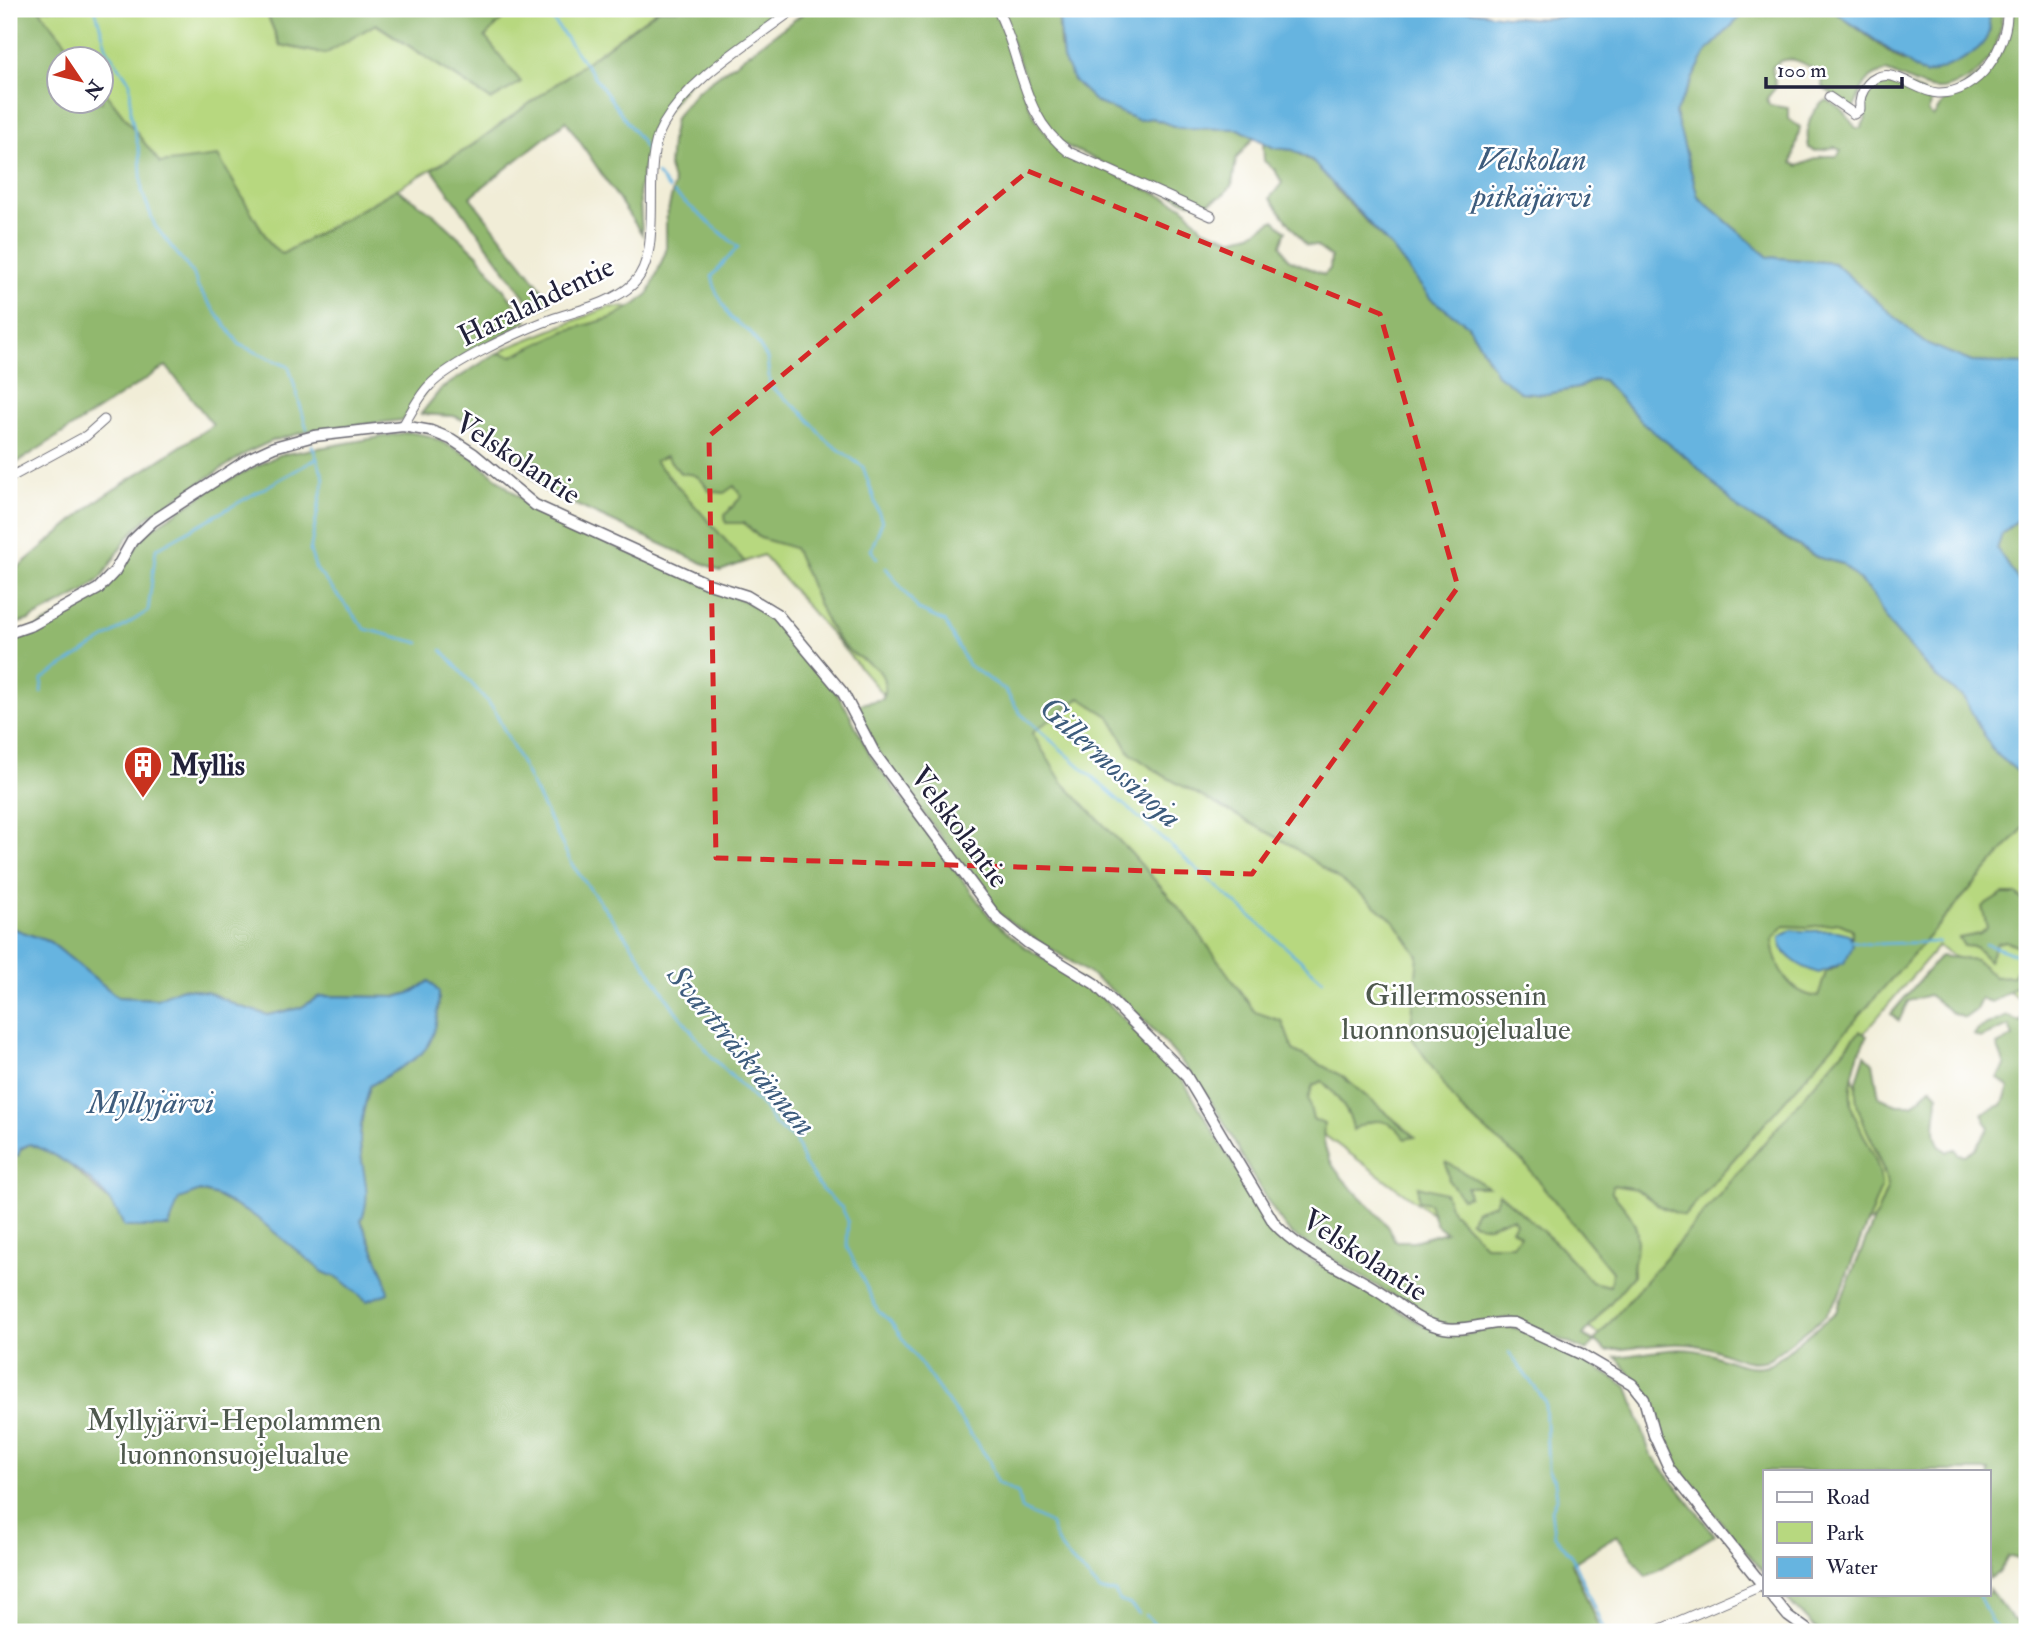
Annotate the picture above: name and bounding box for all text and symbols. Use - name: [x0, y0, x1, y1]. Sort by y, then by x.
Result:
- north arrow: [46, 46, 116, 116]
- scale bar: [1766, 46, 1903, 90]
- text: 100 m: [1777, 57, 1827, 84]
- text: N: [78, 75, 108, 104]
- water label: Velskolan pitkäjärvi: [1467, 140, 1592, 217]
- street label: Haralahdentie: [452, 248, 620, 355]
- street label: Velskolantie: [448, 404, 588, 513]
- water label: Gillermossinoja: [1031, 688, 1190, 837]
- building icon: Myllis: [122, 744, 164, 799]
- place label: Myllis: [169, 747, 245, 784]
- street label: Velskolantie: [902, 759, 1017, 895]
- water label: Svartträskrännan: [657, 956, 825, 1145]
- park label: Gillermossenin luonnonsuojelualue: [1342, 977, 1570, 1048]
- water label: Myllyjärvi: [86, 1083, 215, 1123]
- street label: Velskolantie: [1295, 1201, 1435, 1310]
- park label: Myllyjärvi-Hepolammen luonnonsuojelualue: [86, 1402, 382, 1473]
- legend: [1763, 1470, 1990, 1596]
- text: Road: [1826, 1484, 1871, 1511]
- text: Park: [1826, 1520, 1864, 1547]
- text: Water: [1825, 1554, 1878, 1581]

